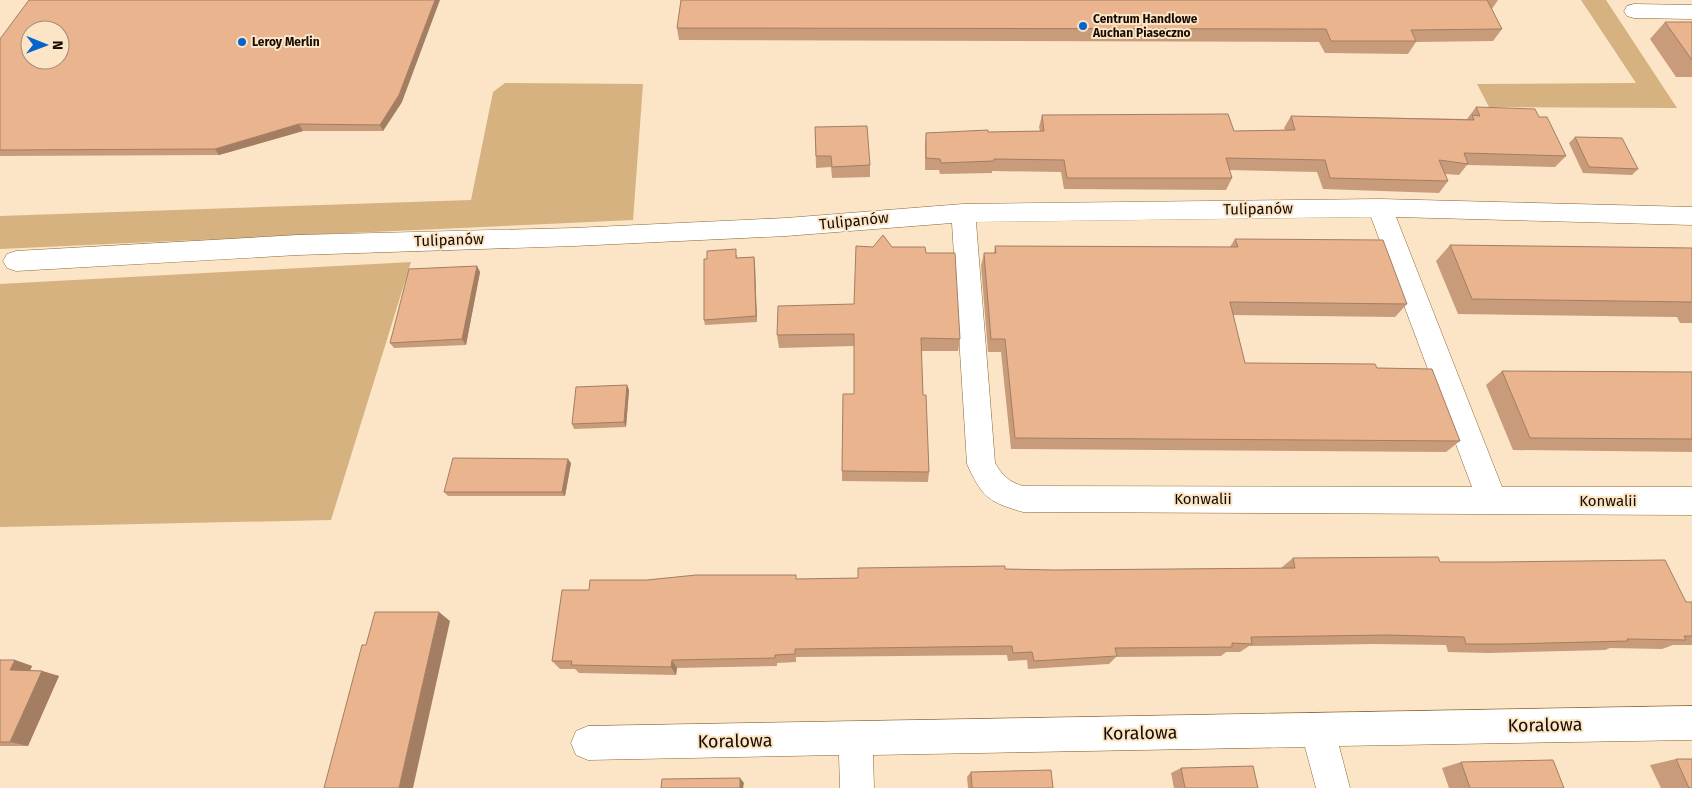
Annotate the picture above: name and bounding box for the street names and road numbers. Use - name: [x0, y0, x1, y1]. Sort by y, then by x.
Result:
- street label: Tulipanów: [1223, 199, 1293, 219]
- street label: Tulipanów: [818, 208, 890, 234]
- street label: Tulipanów: [414, 230, 484, 250]
- street label: Konwalii: [1174, 490, 1232, 508]
- street label: Konwalii: [1579, 492, 1637, 510]
- street label: Koralowa: [1507, 713, 1583, 737]
- street label: Koralowa: [1102, 721, 1178, 745]
- street label: Koralowa: [697, 729, 773, 753]

